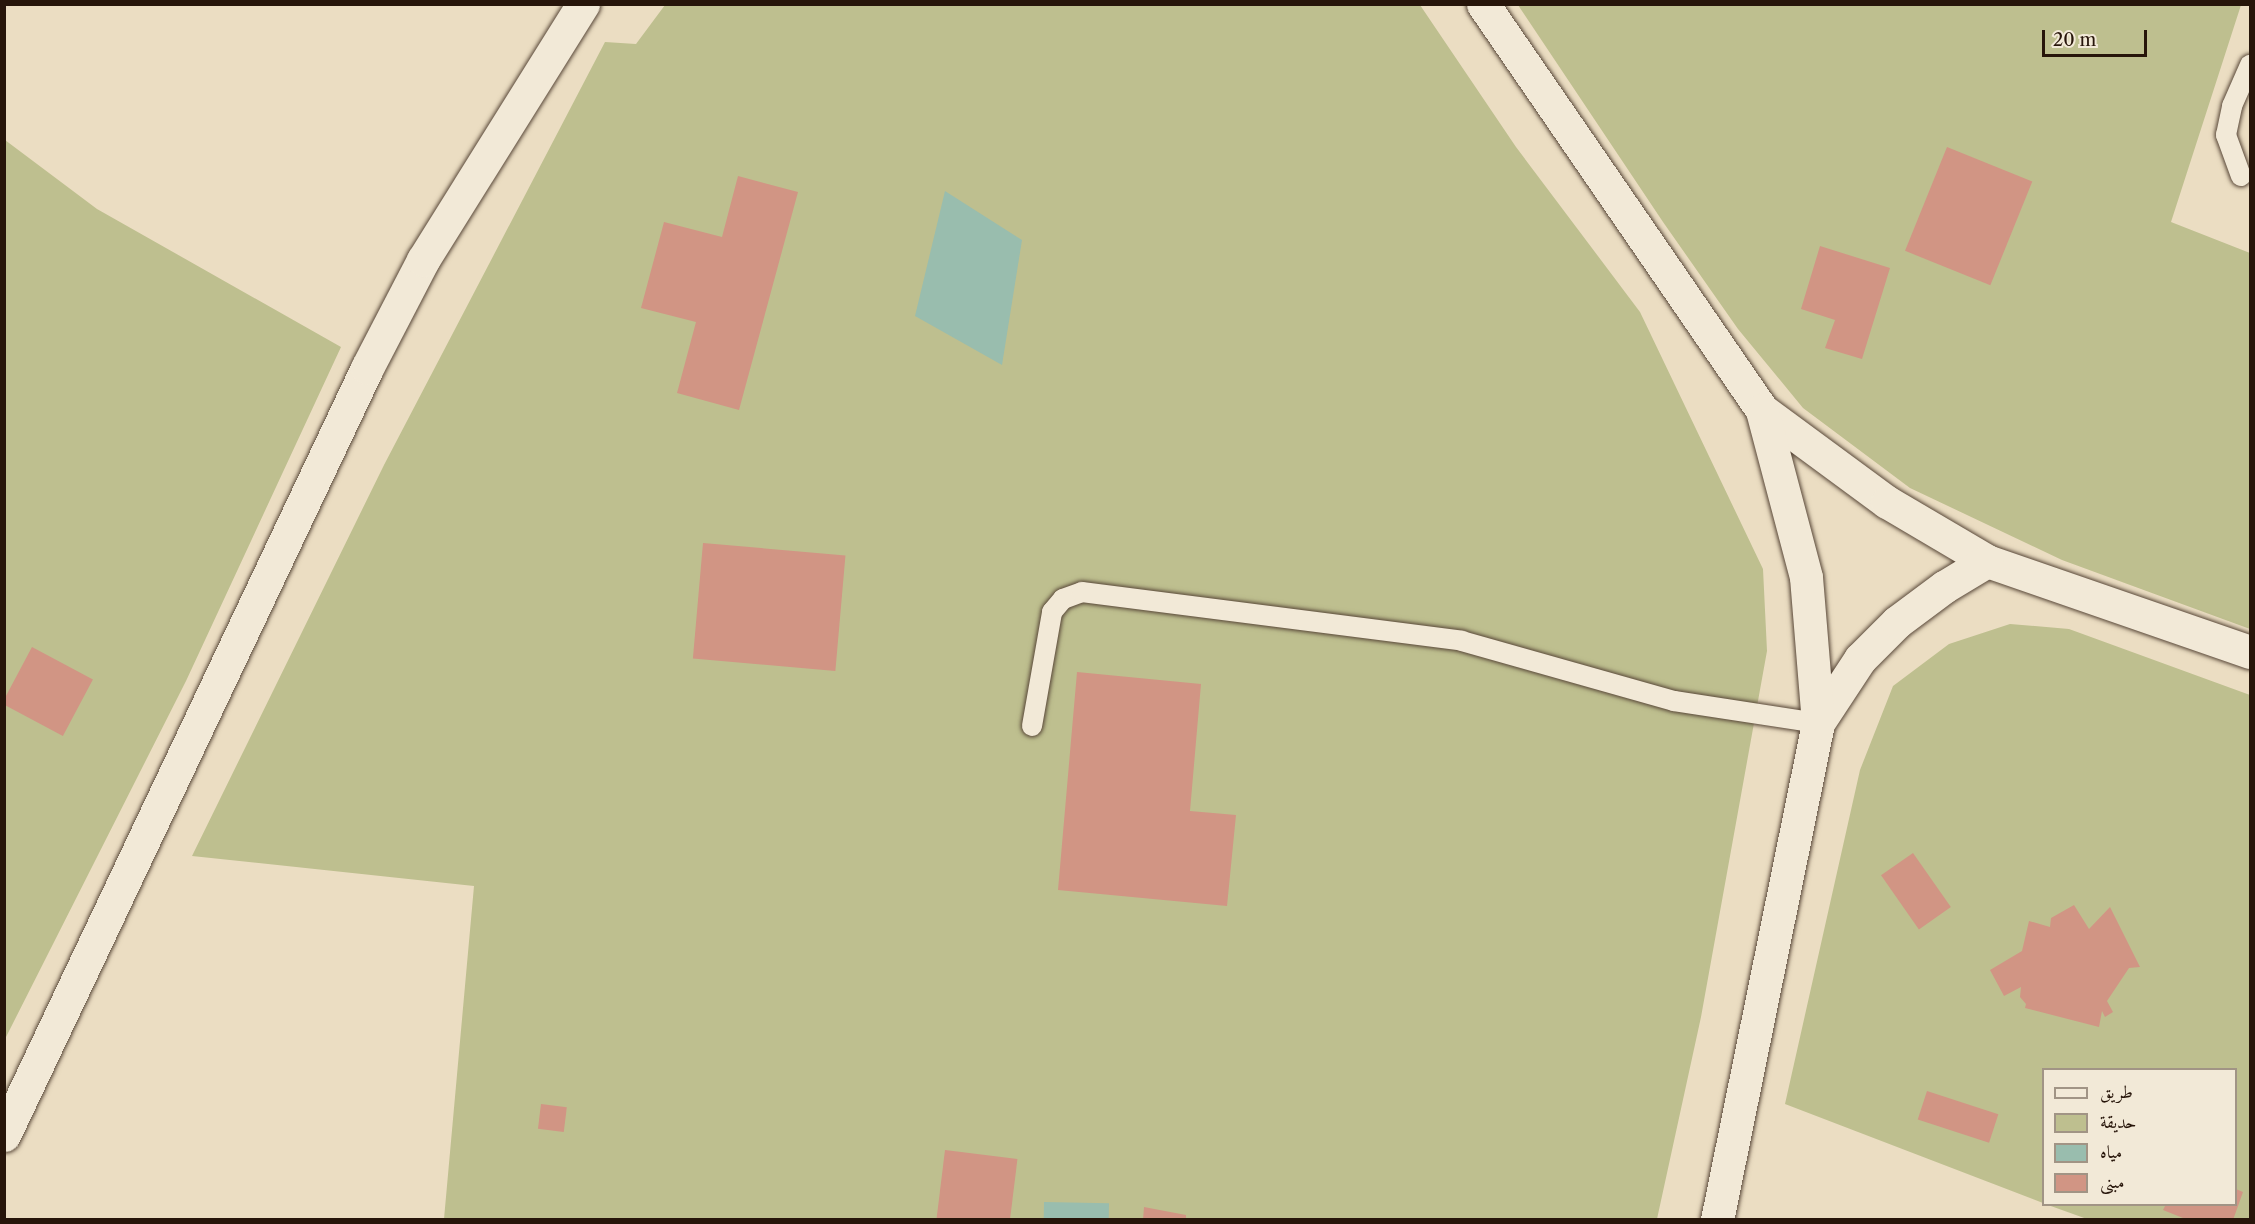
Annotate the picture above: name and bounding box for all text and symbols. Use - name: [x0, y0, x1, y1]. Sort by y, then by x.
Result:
- scale bar: [2045, 18, 2150, 56]
- text: 20 m: [2053, 29, 2096, 51]
- legend: [2042, 1068, 2237, 1206]
- text: طريق: [2100, 1081, 2133, 1103]
- text: حديقة: [2100, 1111, 2136, 1133]
- text: مياه: [2100, 1141, 2122, 1163]
- text: مبنى: [2100, 1171, 2125, 1193]

